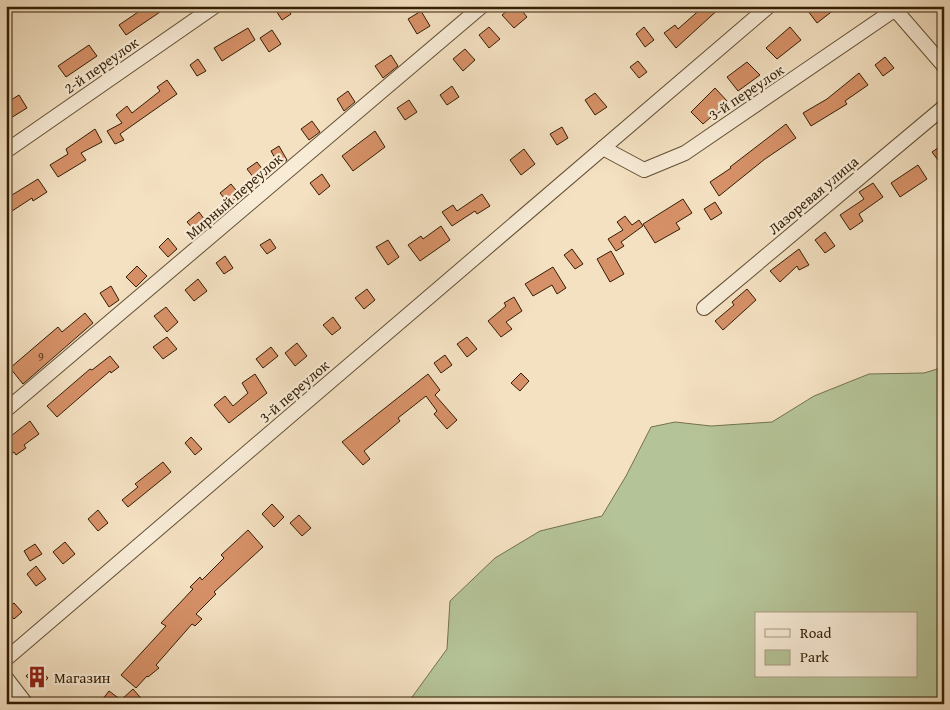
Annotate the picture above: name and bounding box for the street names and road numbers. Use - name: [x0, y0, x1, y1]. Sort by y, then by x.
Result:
- street label: 2-й переулок: [59, 31, 143, 98]
- street label: 3-й переулок: [704, 59, 788, 125]
- street label: Мирный переулок: [181, 148, 287, 244]
- street label: Лазоревая улица: [763, 150, 863, 239]
- street label: 3-й переулок: [254, 355, 334, 427]

